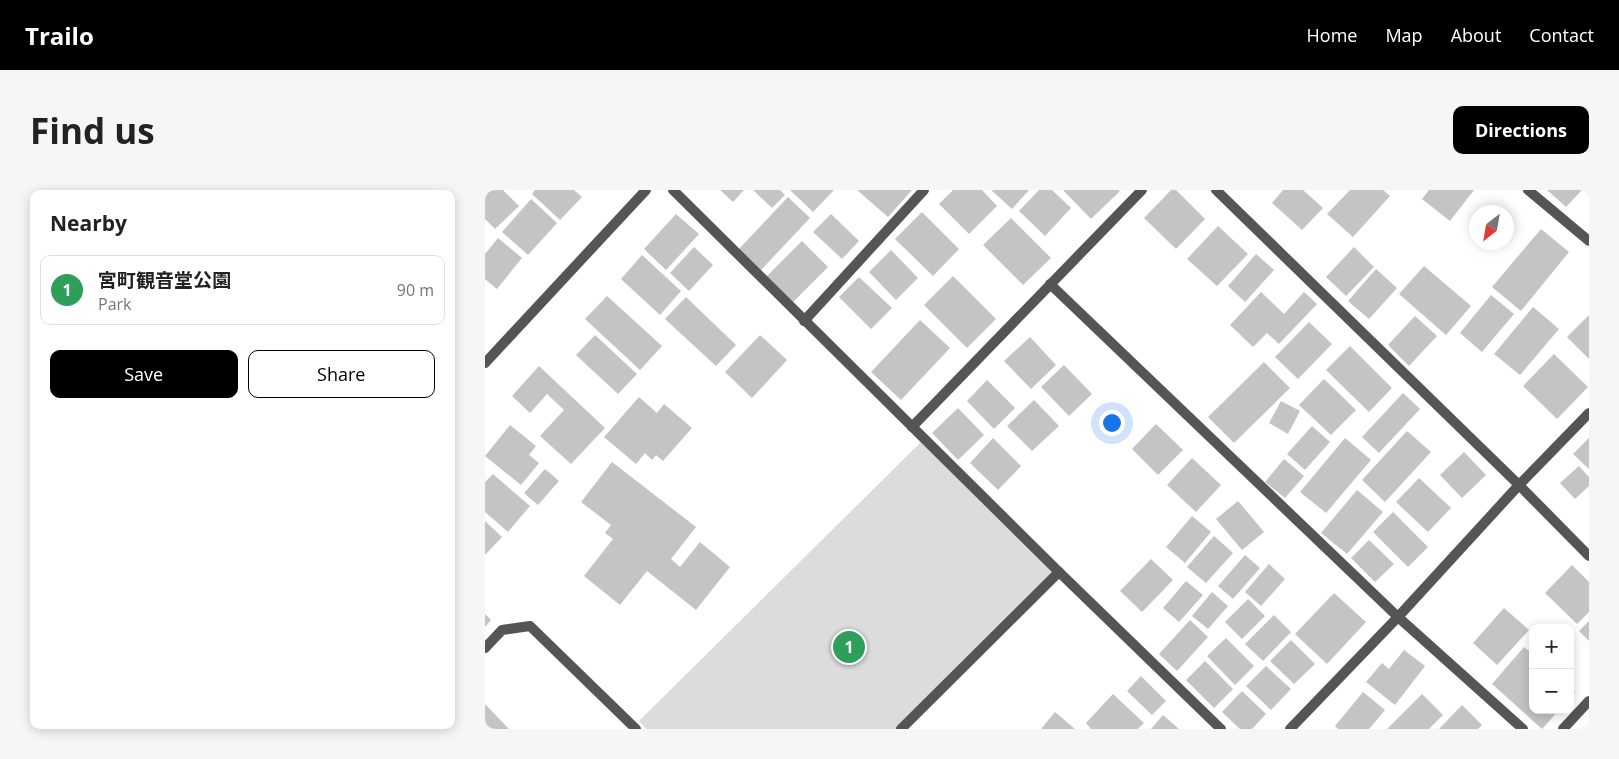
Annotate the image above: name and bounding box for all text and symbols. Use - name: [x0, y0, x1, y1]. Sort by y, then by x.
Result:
- text: Trailo: [25, 19, 94, 52]
- text: Home: [1307, 23, 1357, 47]
- text: Map: [1385, 23, 1423, 47]
- text: About: [1451, 23, 1501, 47]
- text: Contact: [1529, 23, 1594, 47]
- button: Directions: [1453, 106, 1589, 154]
- text: Find us: [30, 107, 155, 154]
- north arrow: [1469, 205, 1514, 250]
- text: Nearby: [50, 209, 127, 237]
- text: 宮町観音堂公園: [98, 267, 231, 293]
- text: 1: [62, 279, 72, 301]
- text: 90 m: [397, 279, 434, 301]
- text: Park: [98, 293, 131, 315]
- button: Save: [50, 350, 238, 398]
- button: Share: [248, 350, 435, 398]
- your location: [1099, 410, 1125, 436]
- map controls: [1529, 624, 1574, 714]
- button: +: [1529, 624, 1574, 669]
- pin: 1: [833, 628, 865, 666]
- button: −: [1529, 669, 1574, 714]

